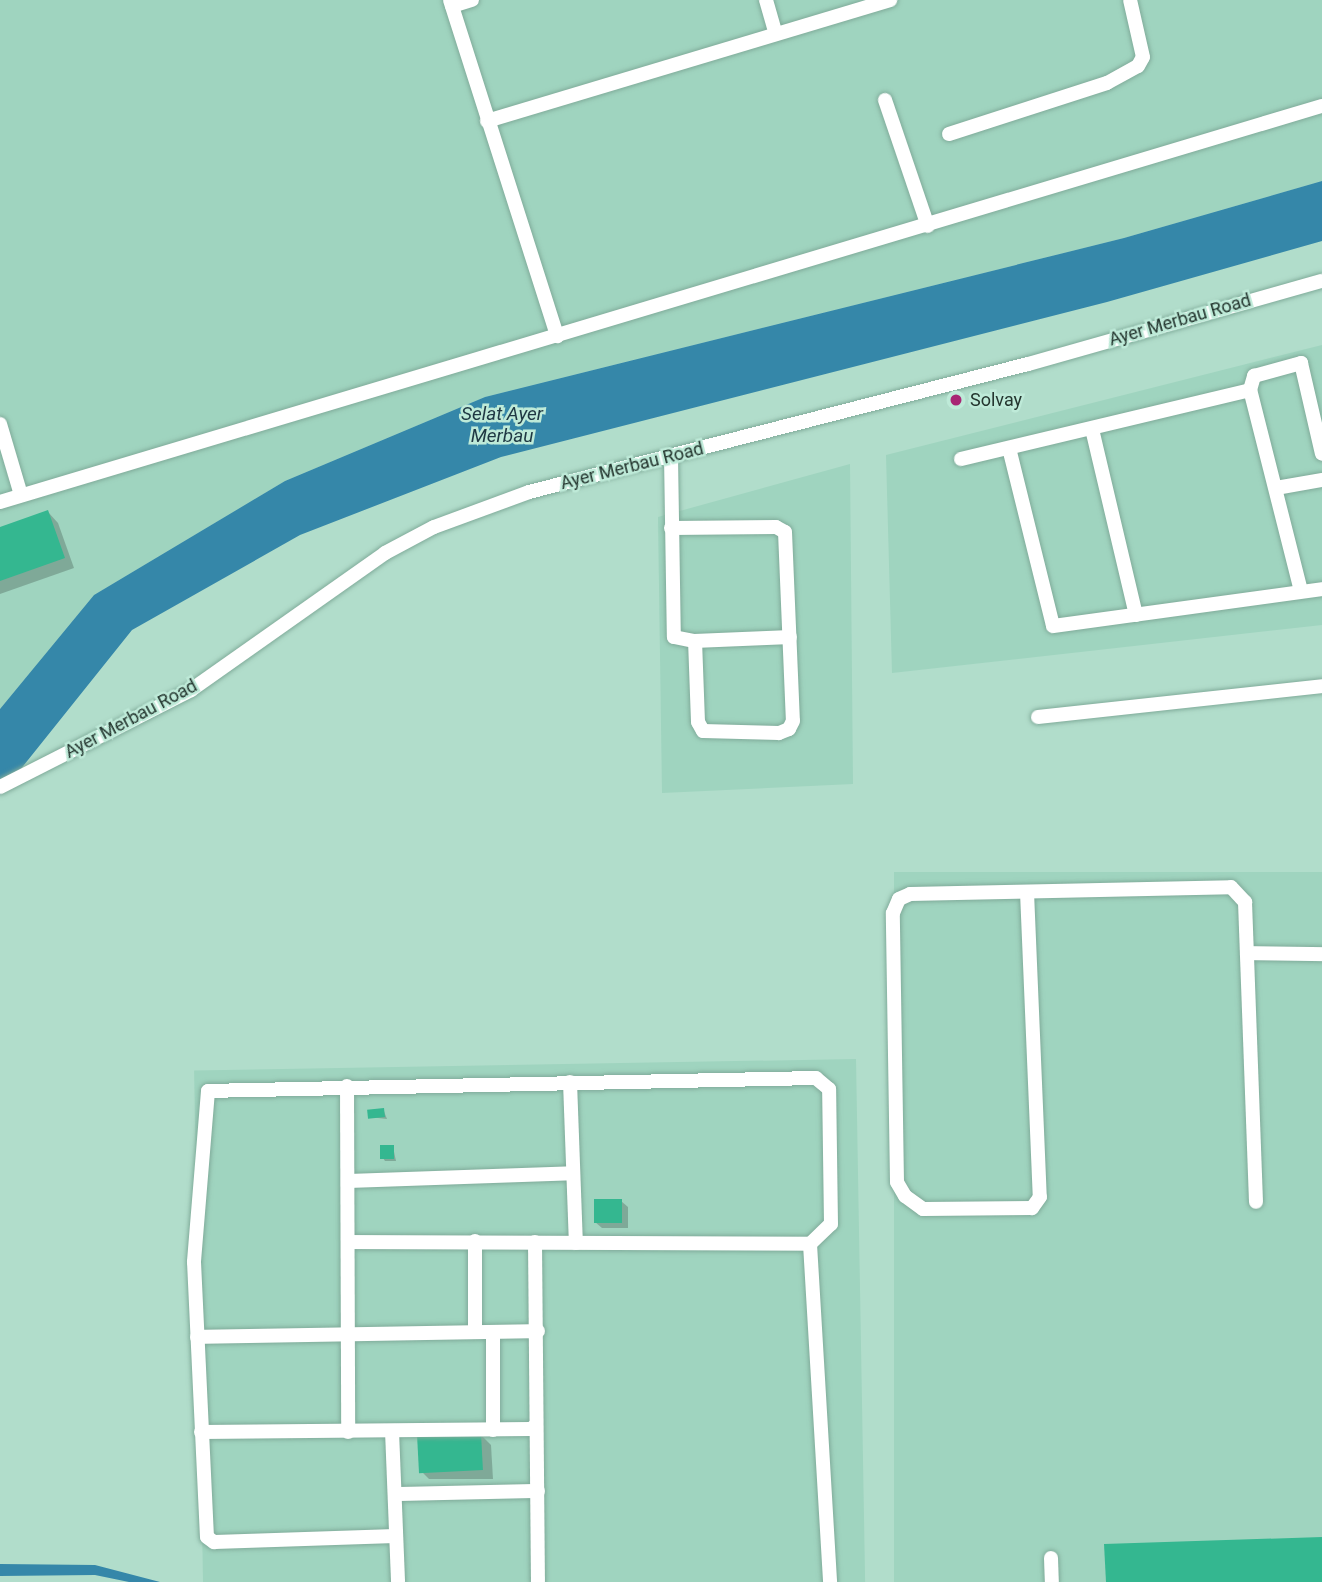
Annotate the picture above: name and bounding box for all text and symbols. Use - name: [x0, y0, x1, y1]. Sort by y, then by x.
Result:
- street label: Ayer Merbau Road: [1106, 289, 1254, 351]
- place label: Solvay: [970, 389, 1022, 411]
- marker: Solvay: [948, 392, 964, 408]
- water label: Selat Ayer Merbau: [461, 403, 543, 447]
- street label: Ayer Merbau Road: [558, 438, 706, 494]
- street label: Ayer Merbau Road: [61, 675, 201, 763]

